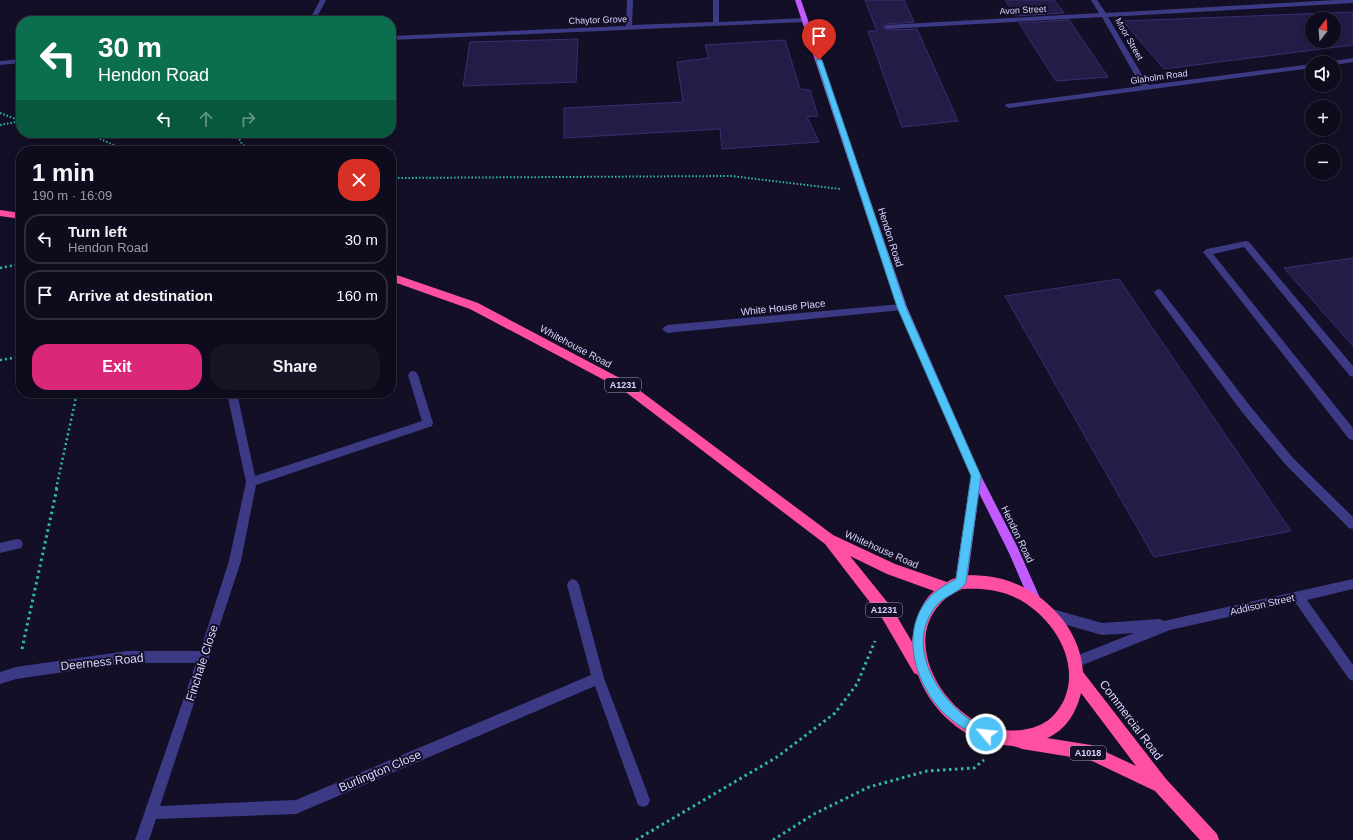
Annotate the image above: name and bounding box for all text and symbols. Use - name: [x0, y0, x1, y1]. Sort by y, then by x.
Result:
- street label: Avon Street: [999, 4, 1047, 16]
- north arrow: [1305, 12, 1341, 48]
- map controls: [1305, 12, 1341, 180]
- street label: Chaytor Grove: [569, 14, 627, 26]
- street label: Moor Street: [1113, 16, 1145, 62]
- pin: [802, 19, 836, 60]
- icon: arrive: [808, 25, 830, 47]
- icon: left: [32, 32, 84, 84]
- text: 30 m: [98, 32, 162, 63]
- button: sound: [1305, 56, 1341, 92]
- text: Hendon Road: [98, 65, 209, 85]
- street label: Glaholm Road: [1130, 68, 1188, 86]
- button: +: [1305, 100, 1341, 136]
- icon: left: [153, 108, 175, 130]
- icon: ahead: [195, 108, 217, 130]
- icon: right: [237, 108, 259, 130]
- button: −: [1305, 144, 1341, 180]
- text: 1 min: [32, 159, 95, 186]
- button: close: [338, 159, 380, 201]
- text: 190 m · 16:09: [32, 188, 112, 203]
- street label: Hendon Road: [876, 206, 905, 268]
- text: Turn left: [68, 223, 127, 240]
- icon: left: [34, 228, 56, 250]
- text: 30 m: [345, 231, 378, 248]
- text: Hendon Road: [68, 240, 148, 255]
- icon: arrive: [34, 284, 56, 306]
- text: Arrive at destination: [68, 287, 213, 304]
- text: 160 m: [336, 287, 378, 304]
- street label: White House Place: [740, 298, 826, 317]
- street label: Whitehouse Road: [538, 323, 613, 370]
- button: Exit: [32, 344, 202, 390]
- button: Share: [210, 344, 380, 390]
- road number: A1231: [605, 378, 641, 392]
- street label: Hendon Road: [999, 504, 1036, 564]
- street label: Whitehouse Road: [843, 528, 920, 571]
- street label: Addison Street: [1229, 592, 1296, 617]
- road number: A1231: [866, 603, 902, 617]
- street label: Finchale Close: [183, 623, 221, 703]
- street label: Deerness Road: [60, 651, 144, 673]
- street label: Commercial Road: [1097, 677, 1165, 763]
- position arrow: [965, 713, 1007, 755]
- road number: A1018: [1070, 746, 1106, 760]
- street label: Burlington Close: [337, 747, 424, 795]

